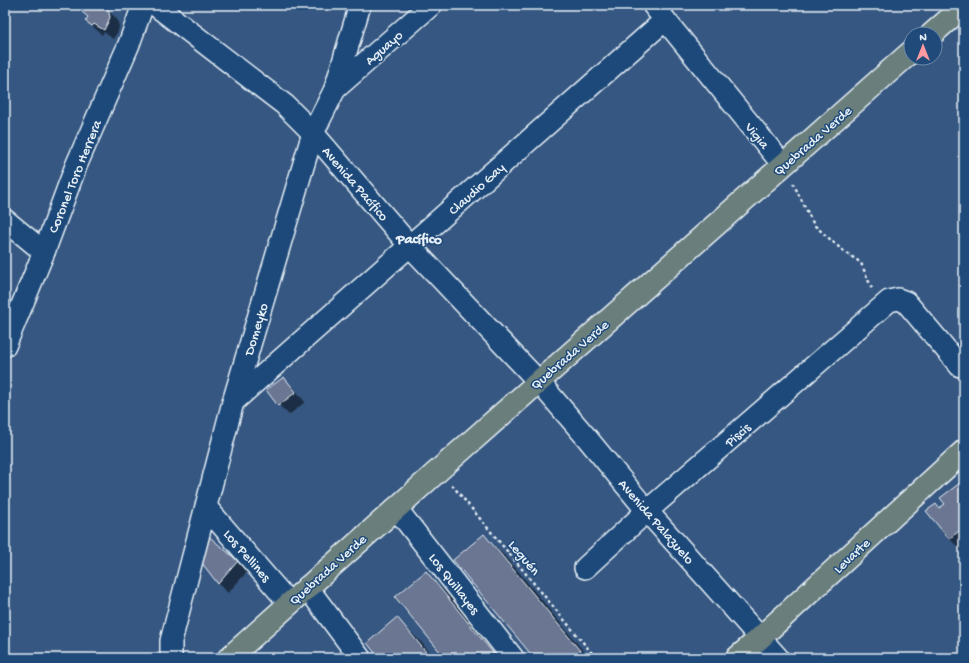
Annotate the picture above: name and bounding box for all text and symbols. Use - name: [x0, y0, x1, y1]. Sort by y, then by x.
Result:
- north arrow: [903, 26, 943, 66]
- street label: Aguayo: [362, 28, 407, 70]
- text: N: [919, 32, 927, 44]
- street label: Quebrada Verde: [771, 103, 857, 180]
- street label: Coronel Toro Herrera: [46, 117, 107, 236]
- street label: Vigia: [740, 119, 773, 154]
- street label: Avenida Pacífico: [317, 144, 391, 225]
- street label: Claudio Gay: [446, 160, 510, 220]
- district label: Pacífico: [395, 231, 442, 249]
- street label: Domeyko: [241, 301, 273, 359]
- street label: Quebrada Verde: [528, 317, 614, 394]
- street label: Piscis: [721, 419, 756, 452]
- street label: Avenida Palazuelo: [613, 477, 697, 569]
- street label: Los Pellines: [219, 527, 274, 587]
- street label: Quebrada Verde: [287, 531, 371, 610]
- street label: Levarte: [831, 535, 875, 578]
- street label: Leguén: [503, 538, 543, 580]
- street label: Los Quillayes: [424, 551, 483, 619]

